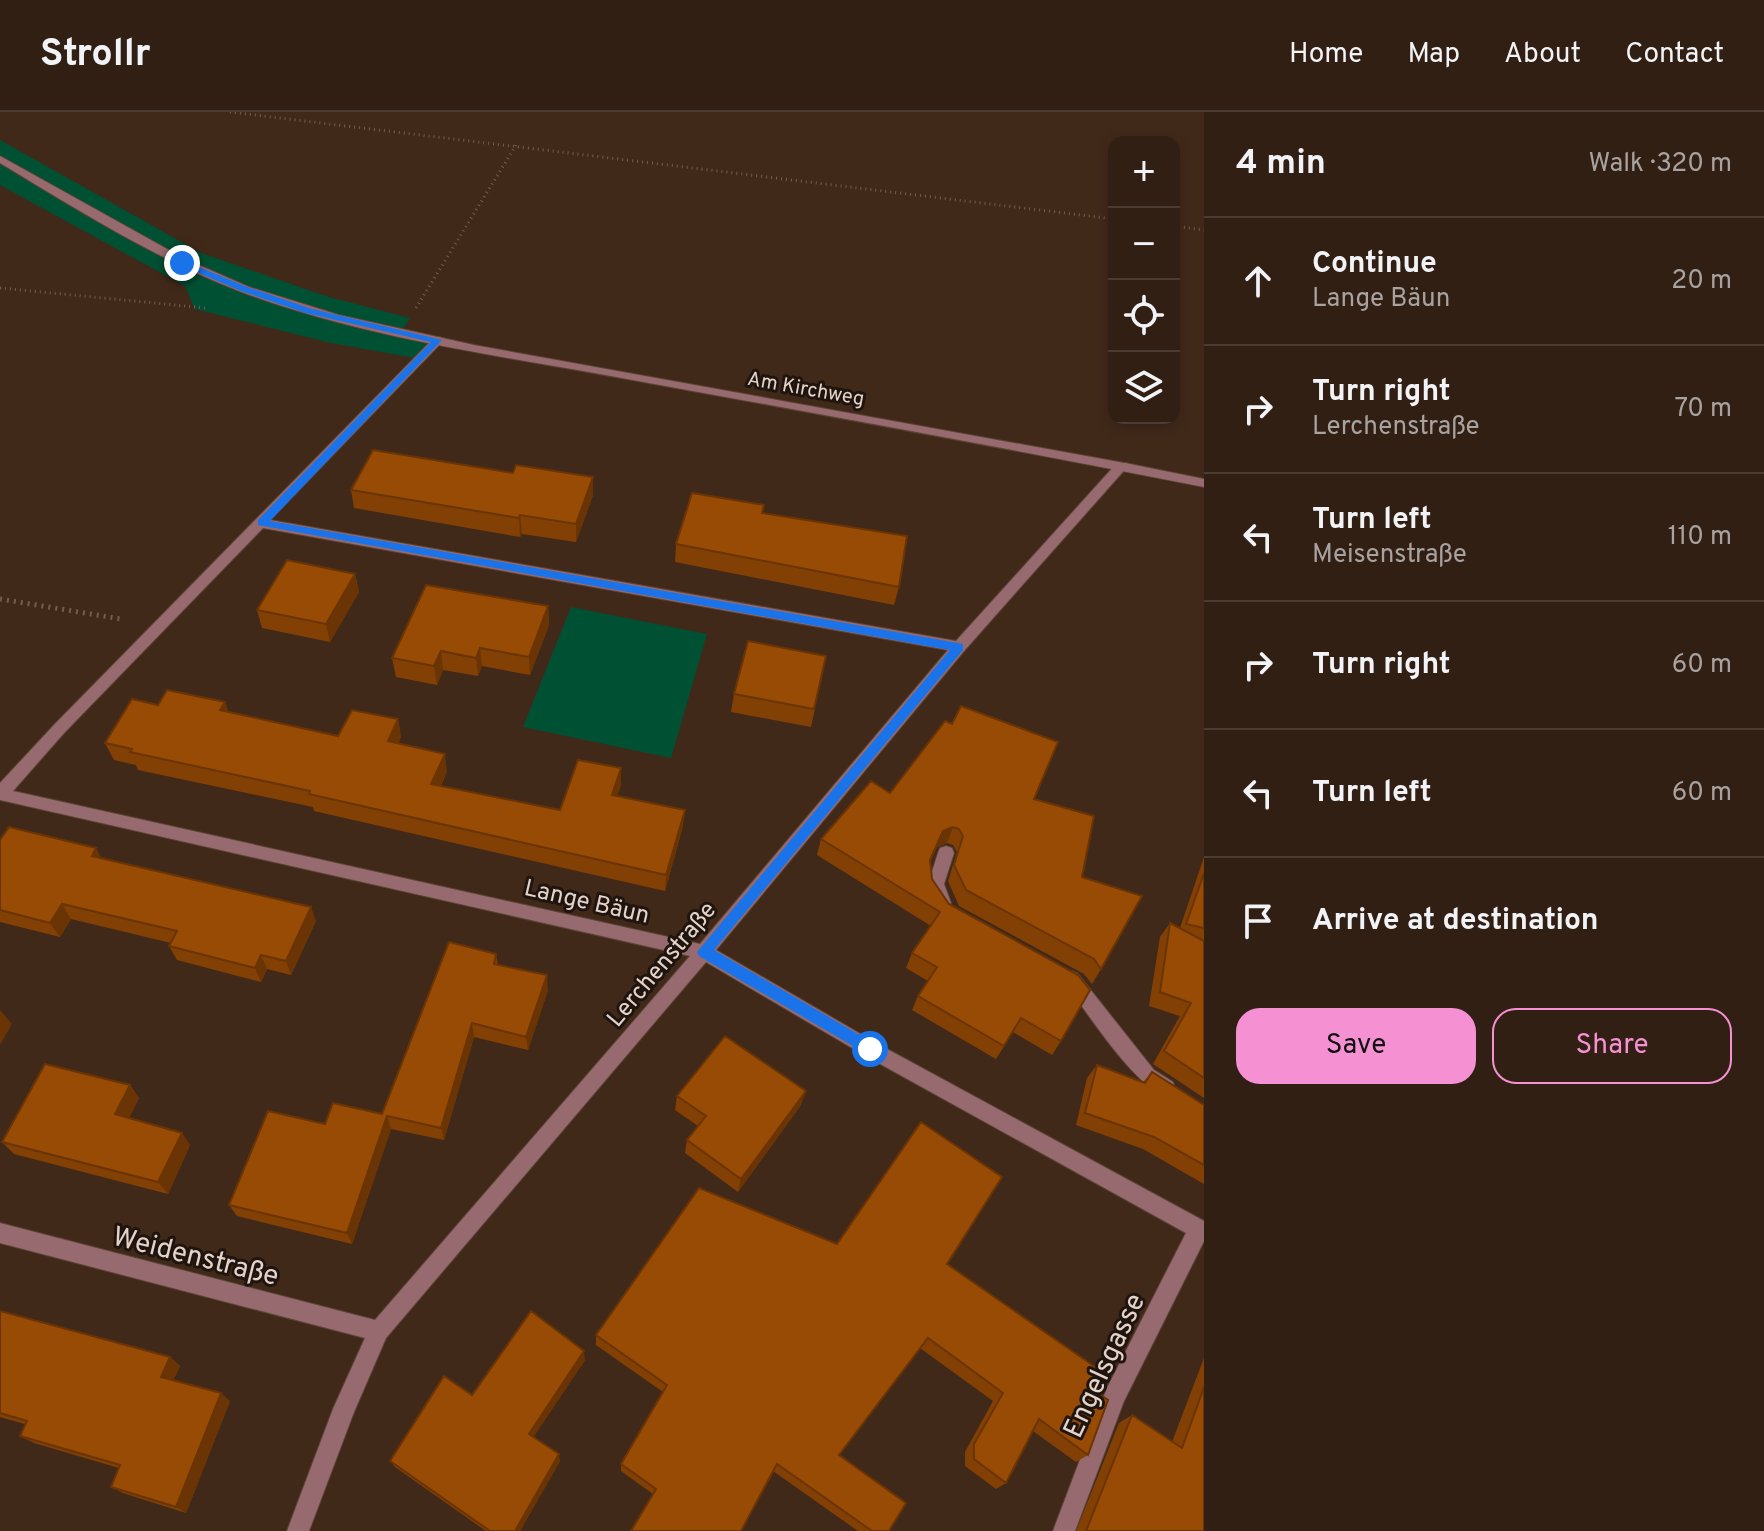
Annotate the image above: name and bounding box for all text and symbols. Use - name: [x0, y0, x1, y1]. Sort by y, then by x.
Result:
- text: Strollr: [40, 31, 151, 80]
- text: Home: [1289, 37, 1363, 73]
- text: Map: [1407, 37, 1460, 73]
- text: About: [1504, 37, 1581, 73]
- text: Contact: [1625, 37, 1724, 73]
- map controls: [1108, 136, 1180, 424]
- button: +: [1108, 136, 1180, 208]
- text: 4 min: [1236, 143, 1326, 186]
- text: Walk · 320 m: [1588, 148, 1732, 181]
- button: −: [1108, 208, 1180, 280]
- route end: [164, 245, 200, 281]
- text: Continue: [1312, 246, 1437, 283]
- icon: ahead: [1236, 259, 1280, 303]
- text: 20 m: [1671, 265, 1732, 298]
- button: locate: [1108, 280, 1180, 352]
- text: Lange Bäun: [1312, 283, 1450, 316]
- button: layers: [1108, 352, 1180, 424]
- street label: Am Kirchweg: [745, 367, 866, 413]
- text: Turn right: [1312, 374, 1450, 411]
- icon: right: [1236, 387, 1280, 431]
- text: 70 m: [1674, 393, 1732, 426]
- text: Lerchenstraße: [1312, 411, 1480, 444]
- text: Turn left: [1312, 502, 1432, 539]
- icon: left: [1236, 515, 1280, 559]
- text: 110 m: [1668, 521, 1732, 554]
- text: Meisenstraße: [1312, 539, 1467, 572]
- icon: right: [1236, 643, 1280, 687]
- text: Turn right: [1312, 647, 1450, 684]
- text: 60 m: [1672, 649, 1732, 682]
- icon: left: [1236, 771, 1280, 815]
- text: Turn left: [1312, 775, 1432, 812]
- text: 60 m: [1672, 777, 1732, 810]
- street label: Lange Bäun: [521, 874, 652, 932]
- street label: Lerchenstraße: [601, 896, 724, 1034]
- icon: arrive: [1236, 899, 1280, 943]
- text: Arrive at destination: [1312, 903, 1598, 940]
- button: Save: [1236, 1008, 1476, 1084]
- button: Share: [1492, 1008, 1732, 1084]
- route start: [852, 1031, 888, 1067]
- street label: Weidenstraße: [108, 1220, 282, 1296]
- street label: Engelsgasse: [1057, 1288, 1155, 1444]

